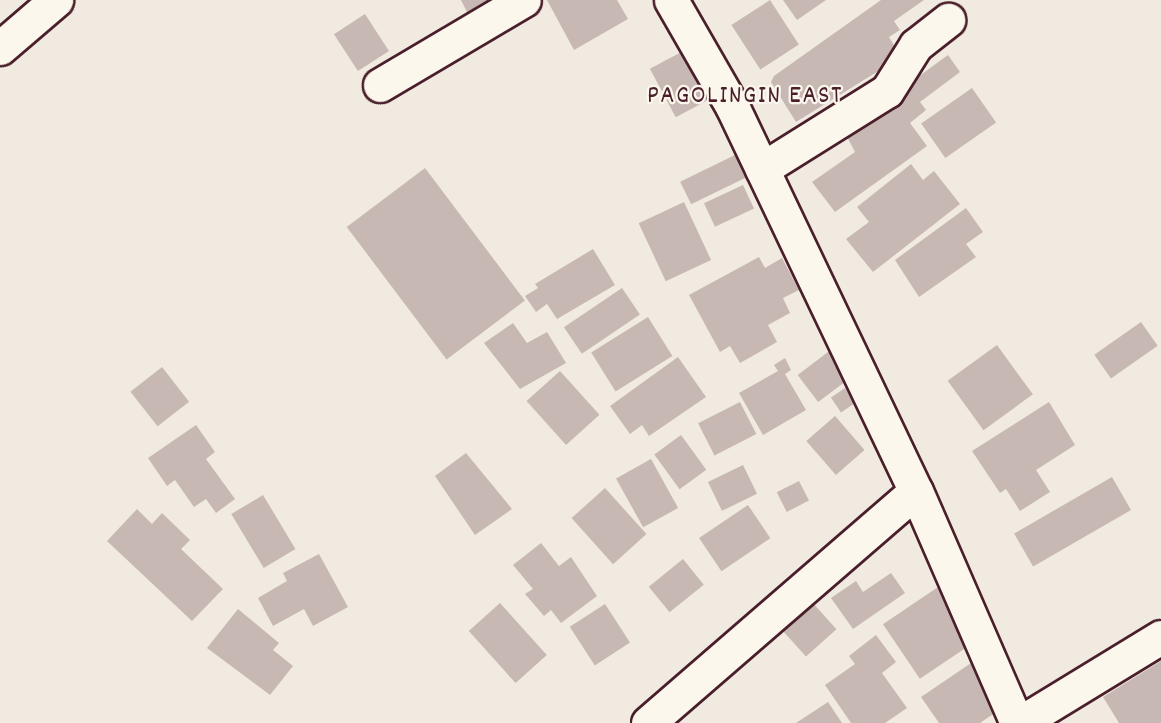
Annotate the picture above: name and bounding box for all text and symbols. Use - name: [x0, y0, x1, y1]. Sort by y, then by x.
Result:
- district label: PAGOLINGIN EAST: [647, 81, 843, 113]

